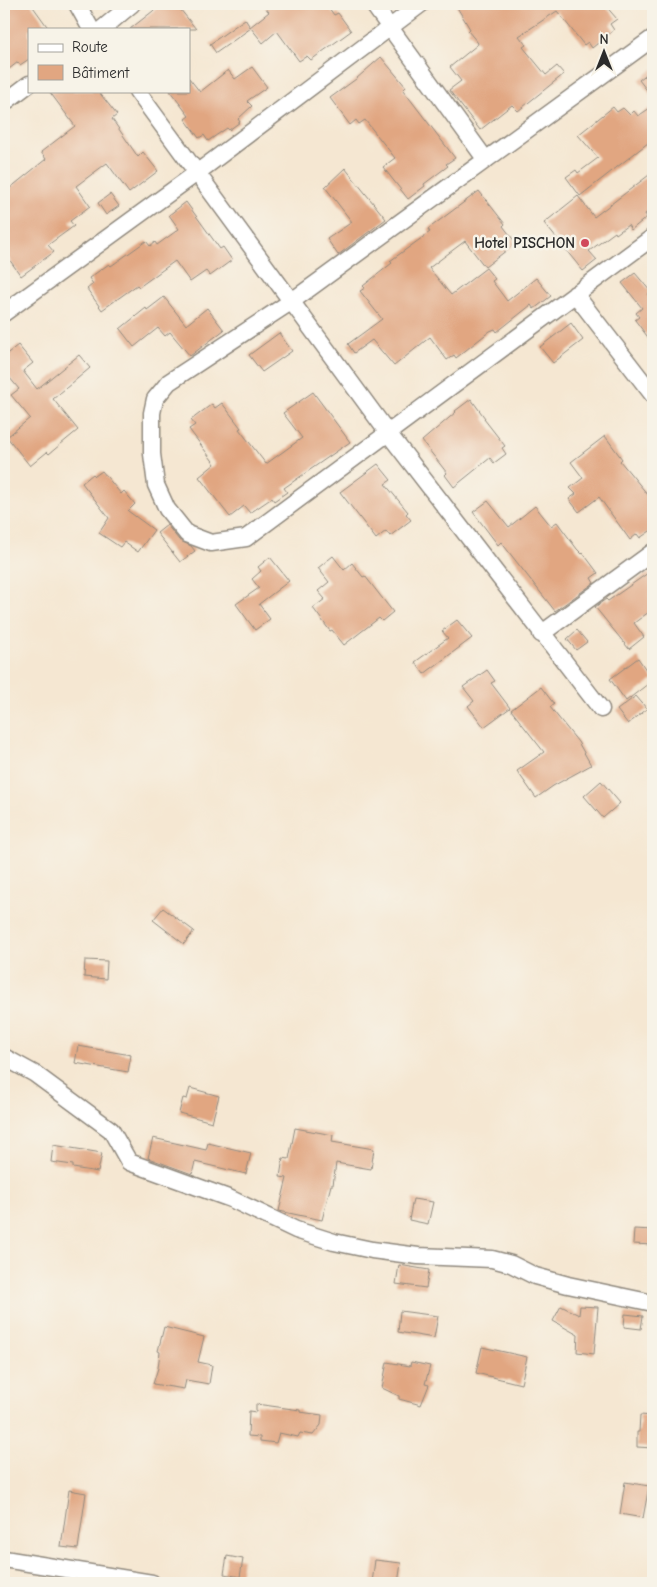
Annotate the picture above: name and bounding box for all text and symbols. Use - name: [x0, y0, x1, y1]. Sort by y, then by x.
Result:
- legend: [28, 28, 190, 92]
- north arrow: [580, 28, 630, 78]
- text: N: [599, 31, 609, 48]
- text: Route: [72, 38, 108, 56]
- text: Bâtiment: [72, 64, 130, 82]
- place label: Hotel PISCHON: [474, 234, 575, 252]
- marker: Hotel PISCHON: [579, 237, 591, 249]

